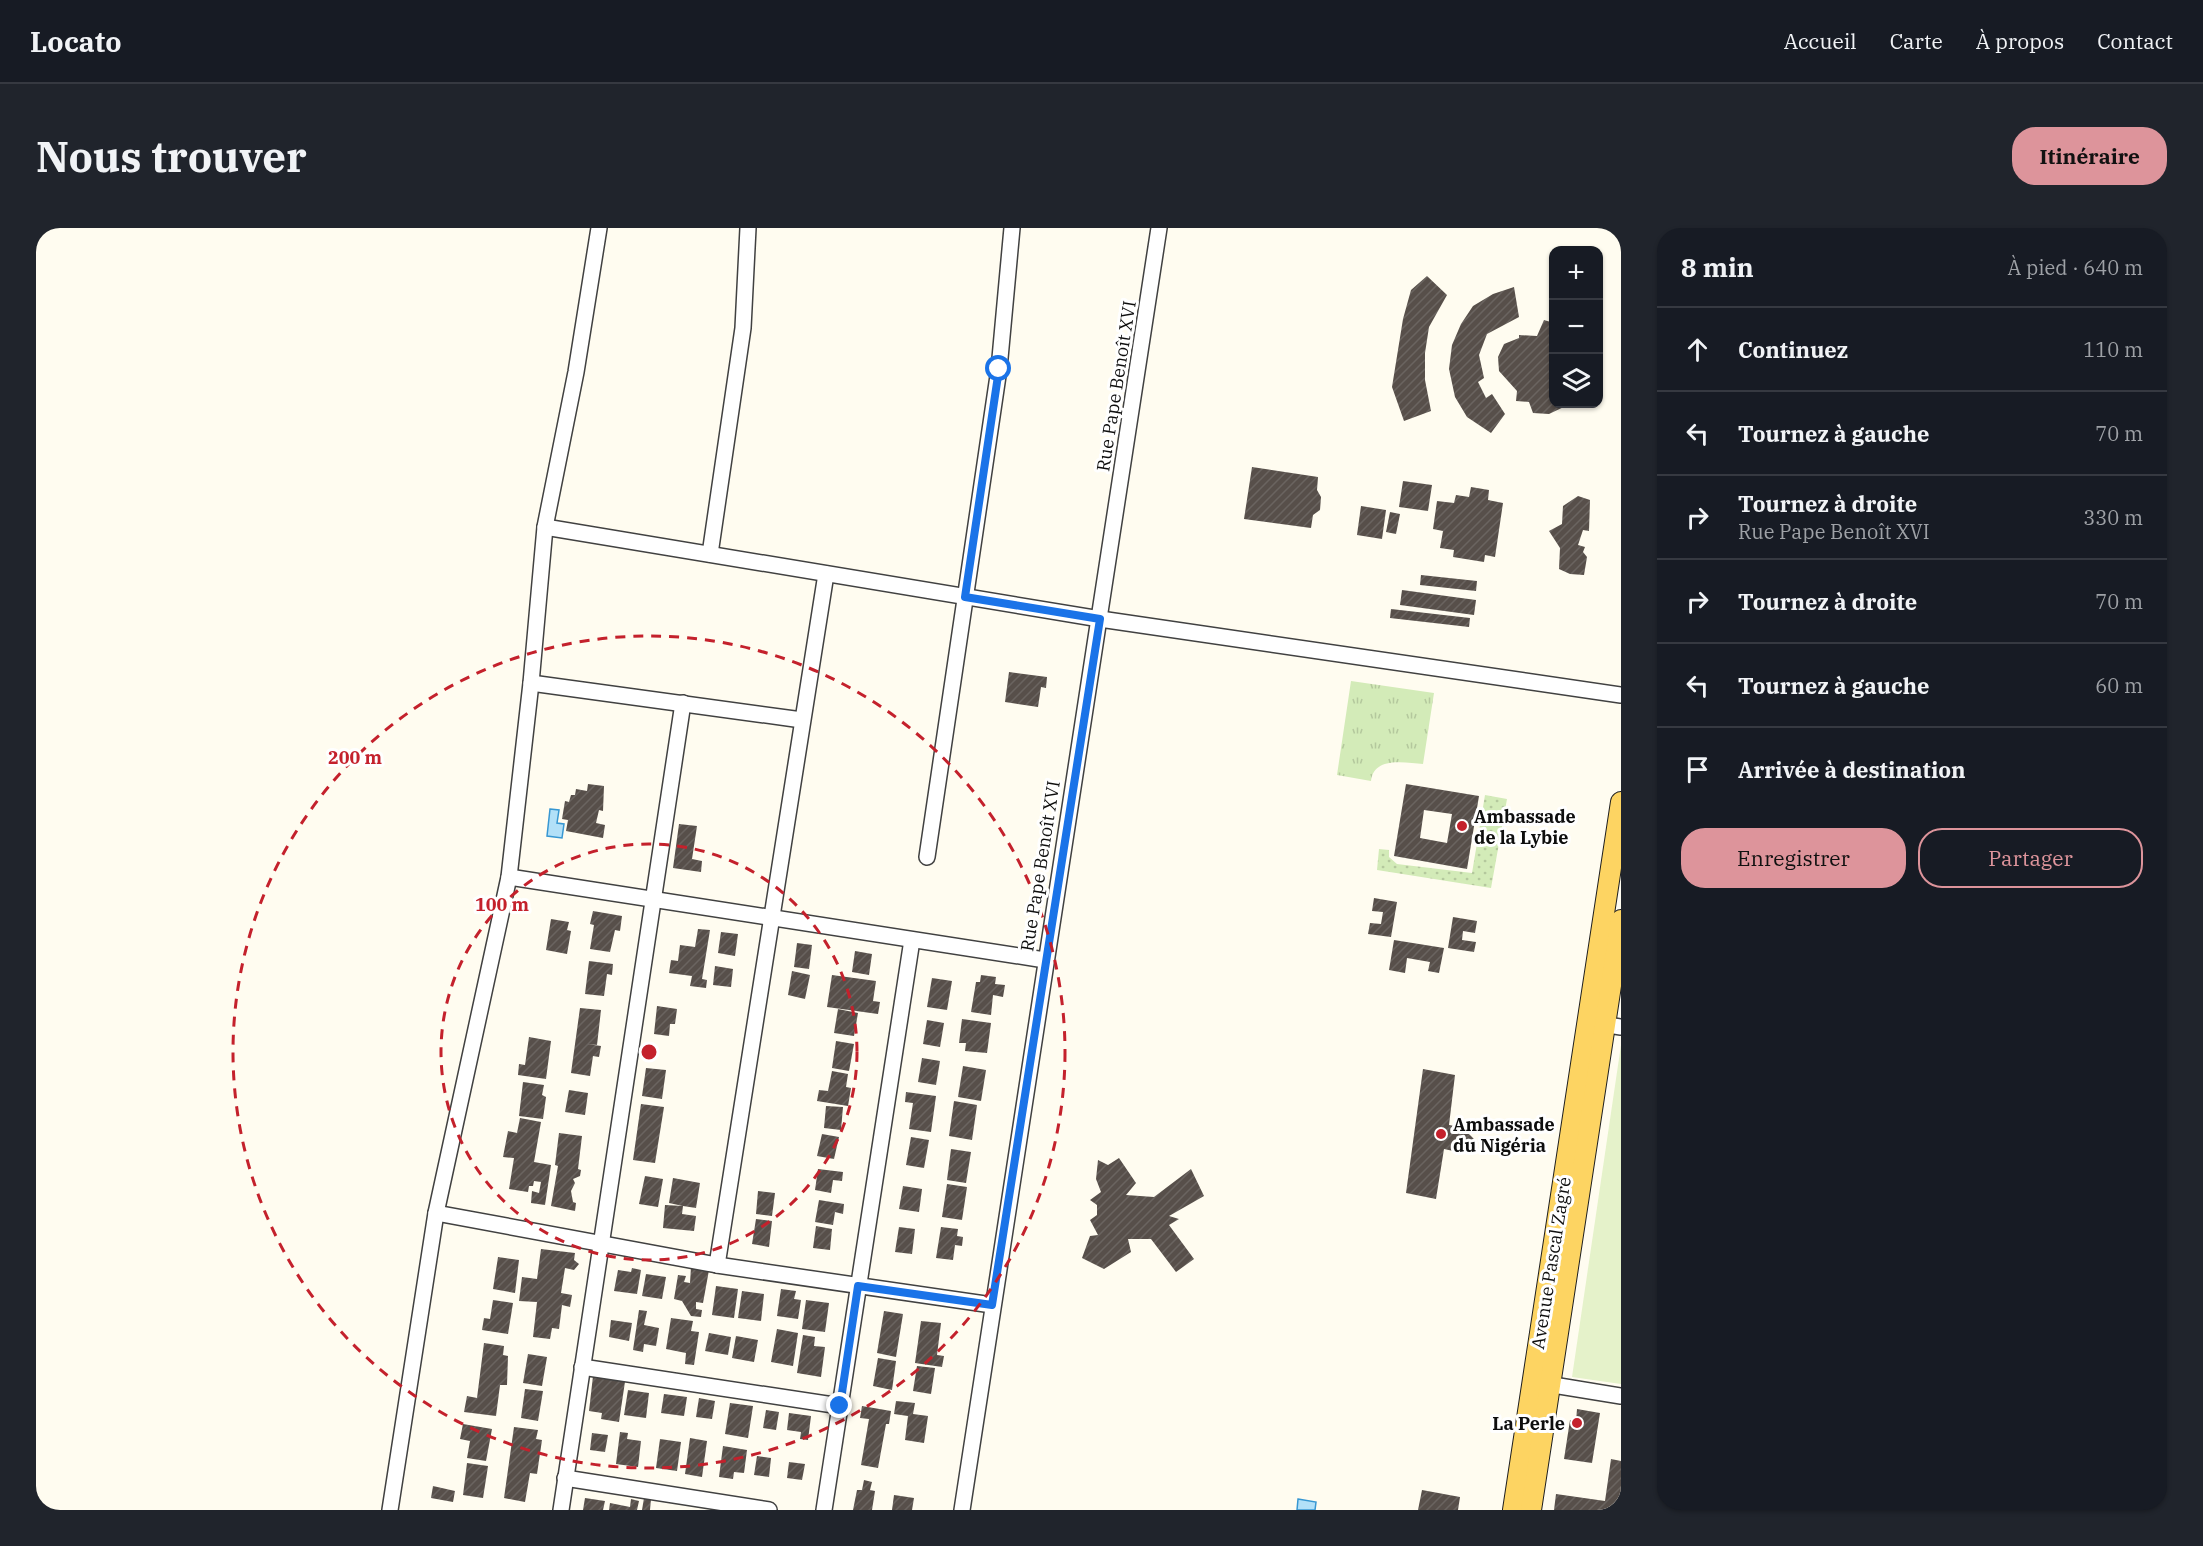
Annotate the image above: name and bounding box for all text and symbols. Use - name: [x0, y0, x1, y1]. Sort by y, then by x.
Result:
- text: Locato: [30, 23, 122, 60]
- text: Accueil: [1784, 27, 1857, 55]
- text: Carte: [1890, 27, 1943, 55]
- text: À propos: [1976, 27, 2064, 55]
- text: Contact: [2097, 27, 2173, 55]
- button: Itinéraire: [2012, 127, 2167, 185]
- text: Nous trouver: [36, 129, 307, 184]
- map controls: [1549, 246, 1603, 408]
- button: +: [1549, 246, 1603, 300]
- text: 8 min: [1681, 250, 1754, 284]
- text: À pied · 640 m: [2008, 254, 2143, 281]
- street label: Rue Pape Benoît XVI: [1091, 299, 1141, 473]
- button: −: [1549, 300, 1603, 354]
- icon: ahead: [1681, 333, 1714, 366]
- text: Continuez: [1738, 335, 1848, 364]
- text: 110 m: [2083, 336, 2143, 363]
- button: layers: [1549, 354, 1603, 408]
- route start: [985, 355, 1011, 381]
- icon: left: [1681, 417, 1714, 450]
- text: Tournez à gauche: [1738, 419, 1929, 448]
- text: 70 m: [2095, 420, 2143, 447]
- text: Tournez à droite: [1738, 489, 1917, 518]
- icon: right: [1681, 501, 1714, 534]
- text: 330 m: [2083, 504, 2143, 531]
- text: Rue Pape Benoît XVI: [1738, 518, 1930, 545]
- icon: right: [1681, 585, 1714, 618]
- text: Tournez à droite: [1738, 587, 1917, 616]
- text: 70 m: [2095, 588, 2143, 615]
- icon: left: [1681, 669, 1714, 702]
- text: Tournez à gauche: [1738, 671, 1929, 700]
- text: 60 m: [2095, 672, 2143, 699]
- text: 200 m: [328, 746, 383, 769]
- icon: arrive: [1681, 753, 1714, 786]
- text: Arrivée à destination: [1738, 755, 1966, 784]
- street label: Rue Pape Benoît XVI: [1015, 779, 1065, 953]
- place label: Ambassade de la Lybie: [1474, 805, 1576, 849]
- marker: Ambassade de la Lybie: [1455, 819, 1469, 833]
- button: Enregistrer: [1681, 828, 1906, 888]
- button: Partager: [1918, 828, 2143, 888]
- text: 100 m: [475, 893, 530, 916]
- centre of rings: [639, 1042, 659, 1062]
- place label: Ambassade du Nigéria: [1453, 1113, 1555, 1157]
- marker: Ambassade du Nigéria: [1434, 1127, 1448, 1141]
- street label: Avenue Pascal Zagré: [1526, 1175, 1576, 1351]
- route end: [826, 1392, 852, 1418]
- place label: La Perle: [1492, 1412, 1565, 1435]
- marker: La Perle: [1570, 1416, 1584, 1430]

